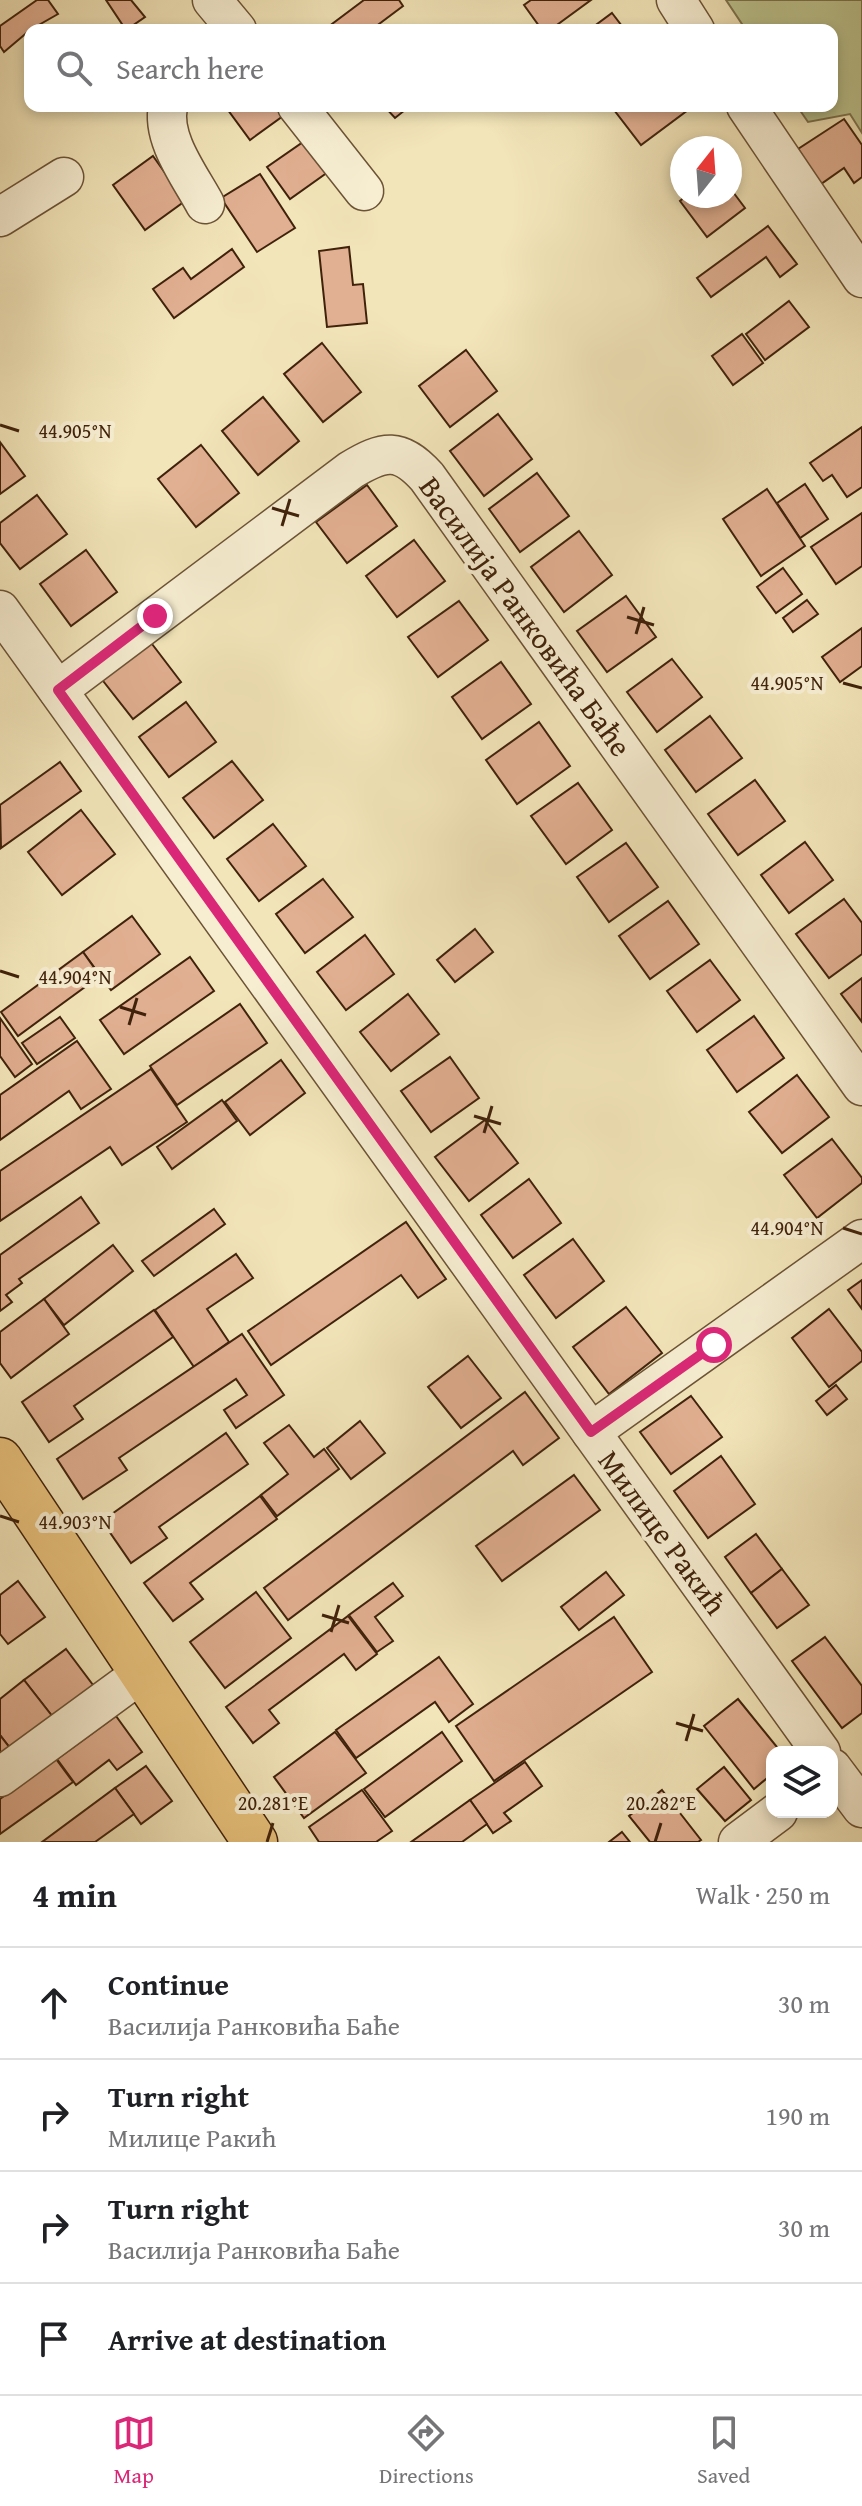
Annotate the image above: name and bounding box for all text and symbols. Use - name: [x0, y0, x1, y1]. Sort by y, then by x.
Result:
- search box: [24, 24, 838, 112]
- icon: search: [52, 46, 96, 90]
- text: Search here: [116, 46, 264, 90]
- north arrow: [670, 136, 742, 208]
- text: 44.905°N: [38, 416, 112, 445]
- street label: Василија Ранковића Баће: [409, 467, 643, 765]
- route end: [137, 598, 173, 634]
- text: 44.905°N: [750, 668, 824, 697]
- text: 44.904°N: [38, 962, 112, 991]
- text: 44.904°N: [750, 1213, 824, 1242]
- route start: [696, 1327, 732, 1363]
- street label: Милице Ракић: [588, 1440, 738, 1624]
- text: 44.903°N: [38, 1507, 112, 1536]
- map controls: [766, 1746, 838, 1818]
- button: layers: [766, 1746, 838, 1818]
- text: 20.281°E: [238, 1788, 308, 1817]
- text: 20.282°E: [626, 1788, 696, 1817]
- text: 4 min: [32, 1870, 117, 1919]
- text: Walk · 250 m: [696, 1875, 830, 1914]
- text: Continue: [108, 1962, 229, 2006]
- icon: ahead: [32, 1981, 76, 2025]
- text: 30 m: [778, 1984, 830, 2023]
- text: Василија Ранковића Баће: [108, 2006, 400, 2045]
- text: Turn right: [108, 2074, 249, 2118]
- icon: right: [32, 2093, 76, 2137]
- text: 190 m: [765, 2096, 830, 2135]
- text: Милице Ракић: [108, 2118, 276, 2157]
- text: Turn right: [108, 2186, 249, 2230]
- icon: right: [32, 2205, 76, 2249]
- text: 30 m: [778, 2208, 830, 2247]
- text: Василија Ранковића Баће: [108, 2230, 400, 2269]
- icon: arrive: [32, 2317, 76, 2361]
- text: Arrive at destination: [108, 2317, 386, 2361]
- tab: Map: [112, 2411, 156, 2491]
- tab: Directions: [379, 2411, 474, 2491]
- tab: Saved: [697, 2411, 750, 2491]

